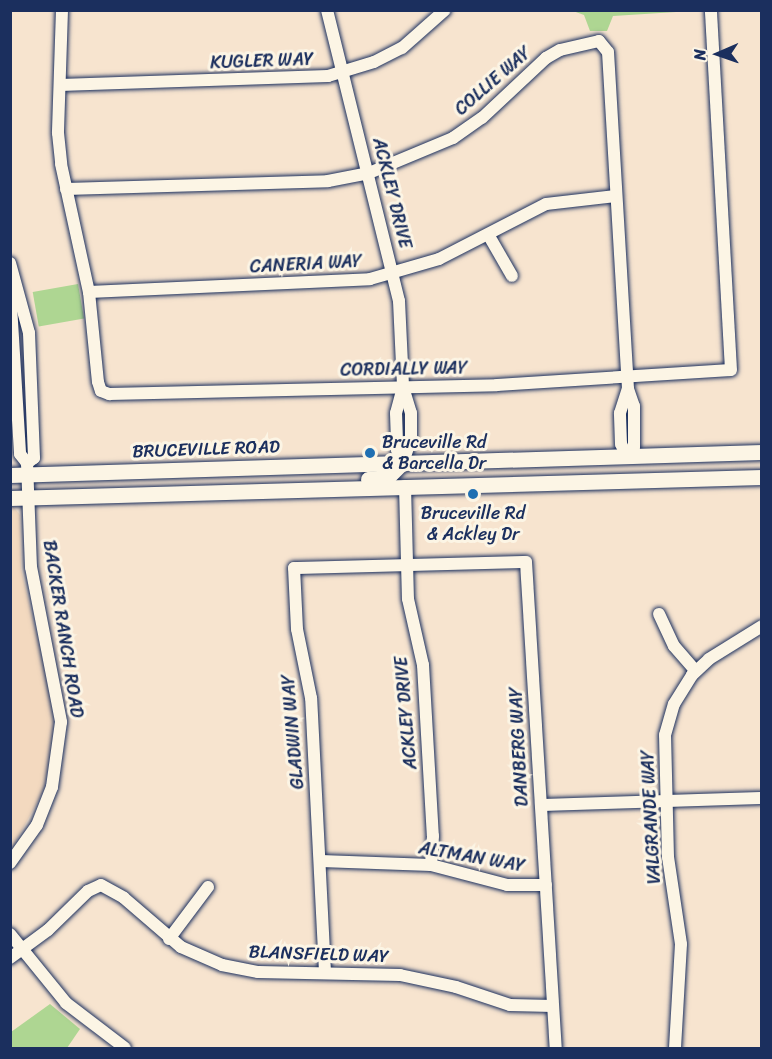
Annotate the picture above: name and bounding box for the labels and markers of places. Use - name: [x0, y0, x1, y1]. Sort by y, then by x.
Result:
- place label: Bruceville Rd & Barcella Dr: [382, 432, 487, 474]
- marker: Bruceville Rd & Barcella Dr: [363, 446, 377, 460]
- marker: Bruceville Rd & Ackley Dr: [466, 487, 480, 501]
- place label: Bruceville Rd & Ackley Dr: [421, 503, 525, 546]

